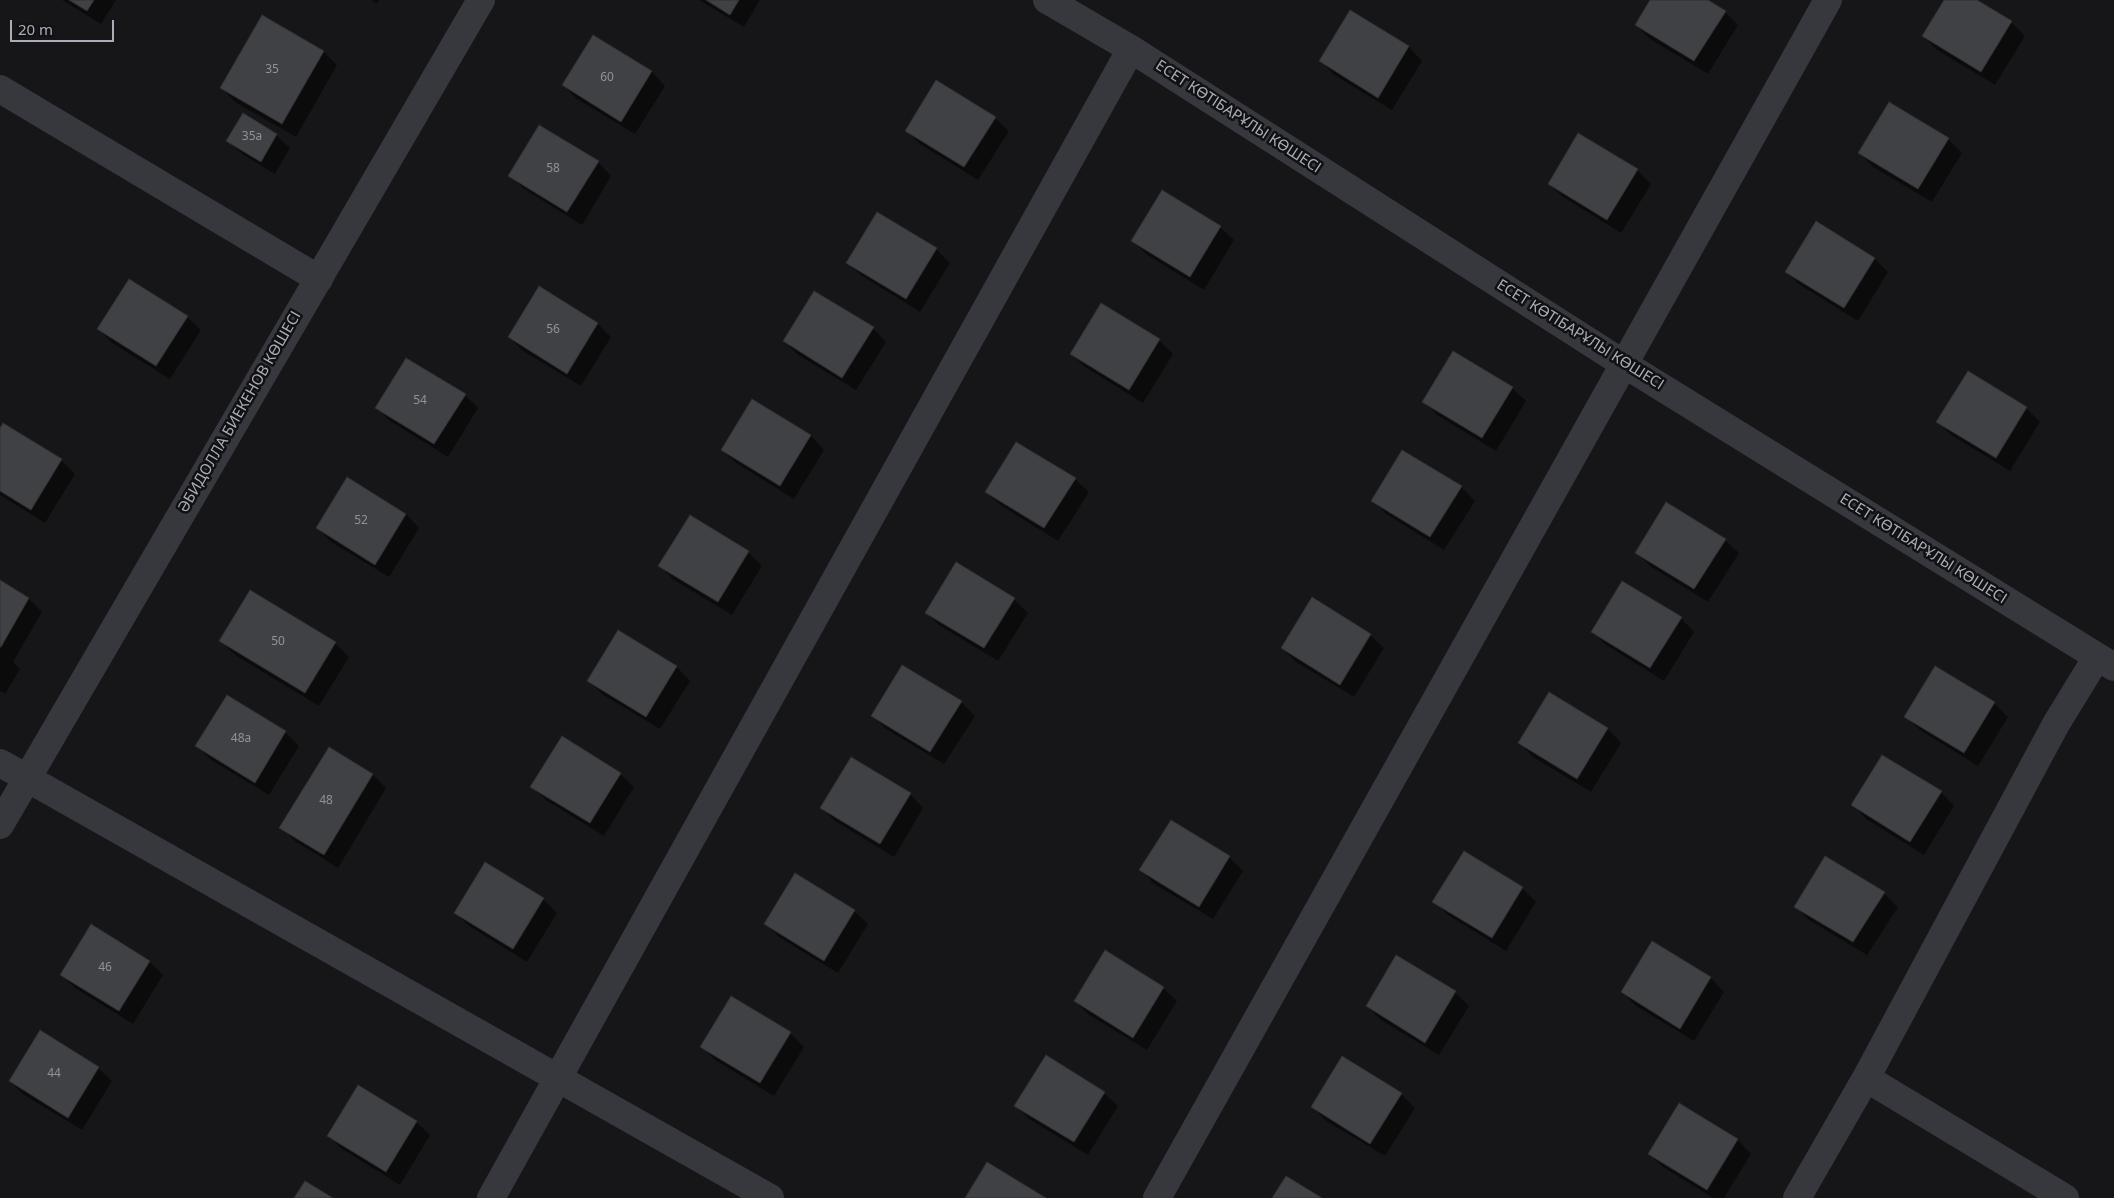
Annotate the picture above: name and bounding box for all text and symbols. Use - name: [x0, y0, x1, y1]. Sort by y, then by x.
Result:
- scale bar: [12, 10, 116, 42]
- text: 20 m: [18, 19, 53, 39]
- street label: ЕСЕТ КӨТІБАРҰЛЫ КӨШЕСІ: [1152, 57, 1324, 177]
- house number: 35: [265, 63, 279, 77]
- house number: 60: [600, 71, 614, 85]
- house number: 35а: [242, 130, 262, 144]
- house number: 58: [546, 162, 560, 176]
- street label: ЕСЕТ КӨТІБАРҰЛЫ КӨШЕСІ: [1493, 276, 1667, 394]
- street label: ӘБИДОЛЛА БИЕКЕНОВ КӨШЕСІ: [175, 308, 305, 516]
- house number: 56: [546, 323, 560, 337]
- house number: 54: [413, 394, 427, 408]
- street label: ЕСЕТ КӨТІБАРҰЛЫ КӨШЕСІ: [1836, 490, 2010, 608]
- house number: 52: [354, 514, 368, 528]
- house number: 50: [271, 635, 285, 649]
- house number: 48а: [231, 732, 251, 746]
- house number: 48: [319, 794, 333, 808]
- house number: 46: [98, 961, 112, 975]
- house number: 44: [47, 1067, 61, 1081]

